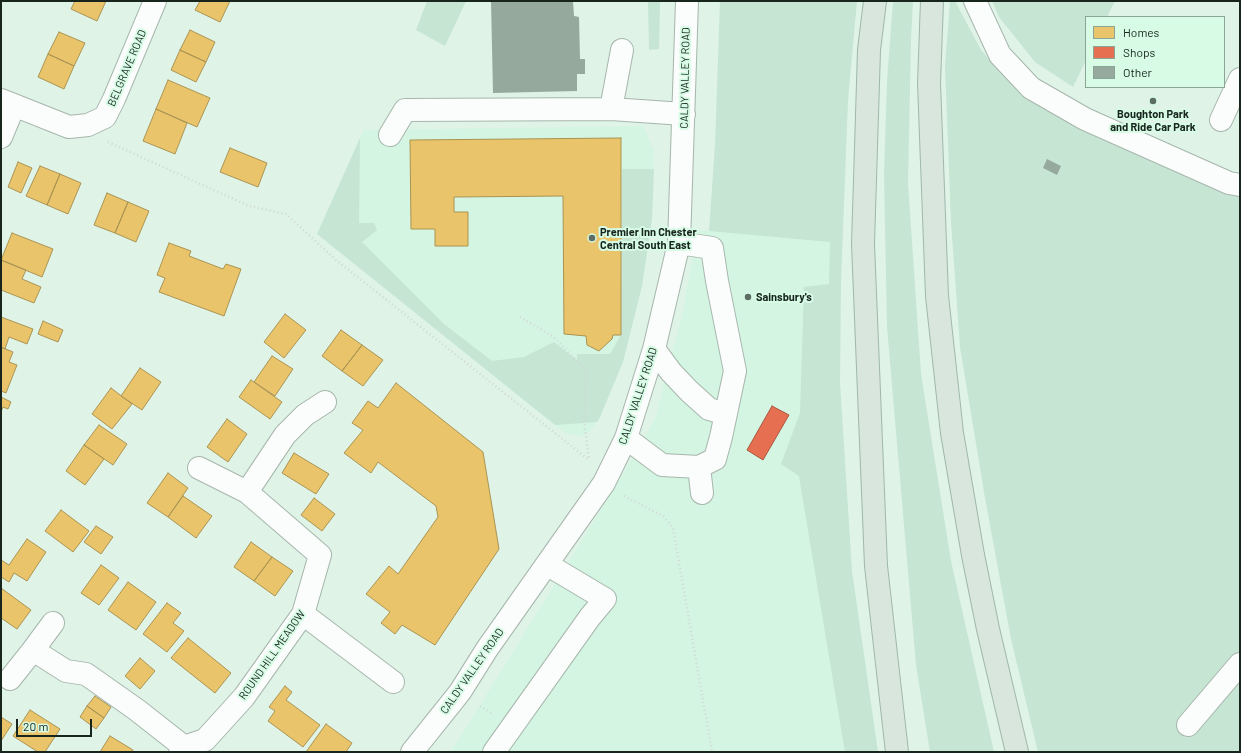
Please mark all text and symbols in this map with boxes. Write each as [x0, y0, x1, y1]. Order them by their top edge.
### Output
legend [1085, 16, 1225, 88]
text: Homes [1123, 25, 1159, 39]
street label: CALDY VALLEY ROAD [678, 27, 692, 129]
street label: BELGRAVE ROAD [105, 28, 149, 108]
text: Shops [1123, 45, 1155, 59]
text: Other [1123, 65, 1152, 79]
marker: Boughton Park and Ride Car Park [1148, 96, 1158, 106]
place label: Boughton Park and Ride Car Park [1110, 107, 1196, 133]
place label: Premier Inn Chester Central South East [600, 225, 697, 251]
marker: Premier Inn Chester Central South East [587, 233, 597, 243]
place label: Sainsbury's [756, 290, 812, 304]
marker: Sainsbury's [743, 292, 753, 302]
street label: CALDY VALLEY ROAD [616, 346, 660, 446]
street label: ROUND HILL MEADOW [236, 608, 308, 702]
street label: CALDY VALLEY ROAD [438, 626, 506, 716]
scale bar [18, 711, 94, 737]
text: 20 m [23, 719, 49, 733]

